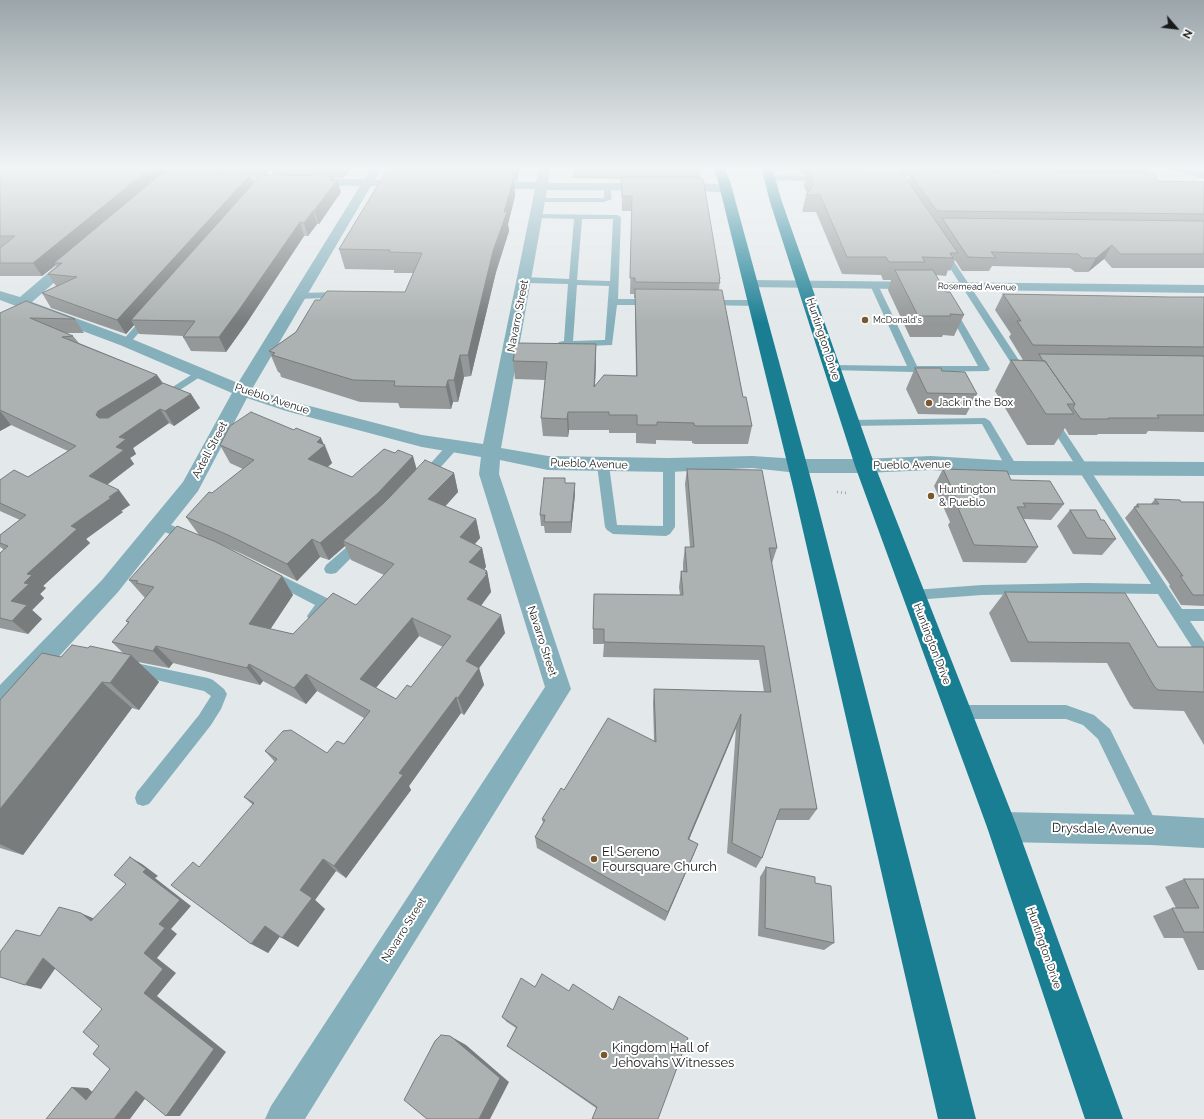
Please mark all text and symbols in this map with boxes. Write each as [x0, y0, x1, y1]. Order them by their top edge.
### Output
north arrow [1156, 8, 1196, 48]
text: N [1179, 27, 1195, 41]
street label: Navarro Street [505, 279, 531, 353]
street label: Rosemead Avenue [938, 281, 1016, 293]
street label: Huntington Drive [803, 296, 843, 382]
marker: McDonald's [860, 315, 870, 325]
place label: McDonald's [873, 315, 922, 325]
street label: Pueblo Avenue [233, 381, 311, 417]
place label: Jack in the Box [937, 396, 1013, 410]
marker: Jack in the Box [924, 398, 934, 408]
street label: Axtell Street [190, 419, 230, 481]
street label: Pueblo Avenue [550, 456, 628, 472]
street label: Pueblo Avenue [873, 458, 951, 472]
place label: Huntington & Pueblo [939, 483, 996, 509]
marker: Huntington & Pueblo [926, 491, 936, 501]
street label: Huntington Drive [910, 602, 954, 686]
street label: Navarro Street [524, 604, 560, 678]
street label: Drysdale Avenue [1052, 820, 1154, 838]
place label: El Sereno Foursquare Church [602, 844, 717, 875]
marker: El Sereno Foursquare Church [589, 854, 599, 864]
street label: Navarro Street [379, 895, 429, 965]
street label: Huntington Drive [1024, 905, 1064, 991]
place label: Kingdom Hall of Jehovahs Witnesses [612, 1040, 734, 1071]
marker: Kingdom Hall of Jehovahs Witnesses [599, 1050, 609, 1060]

